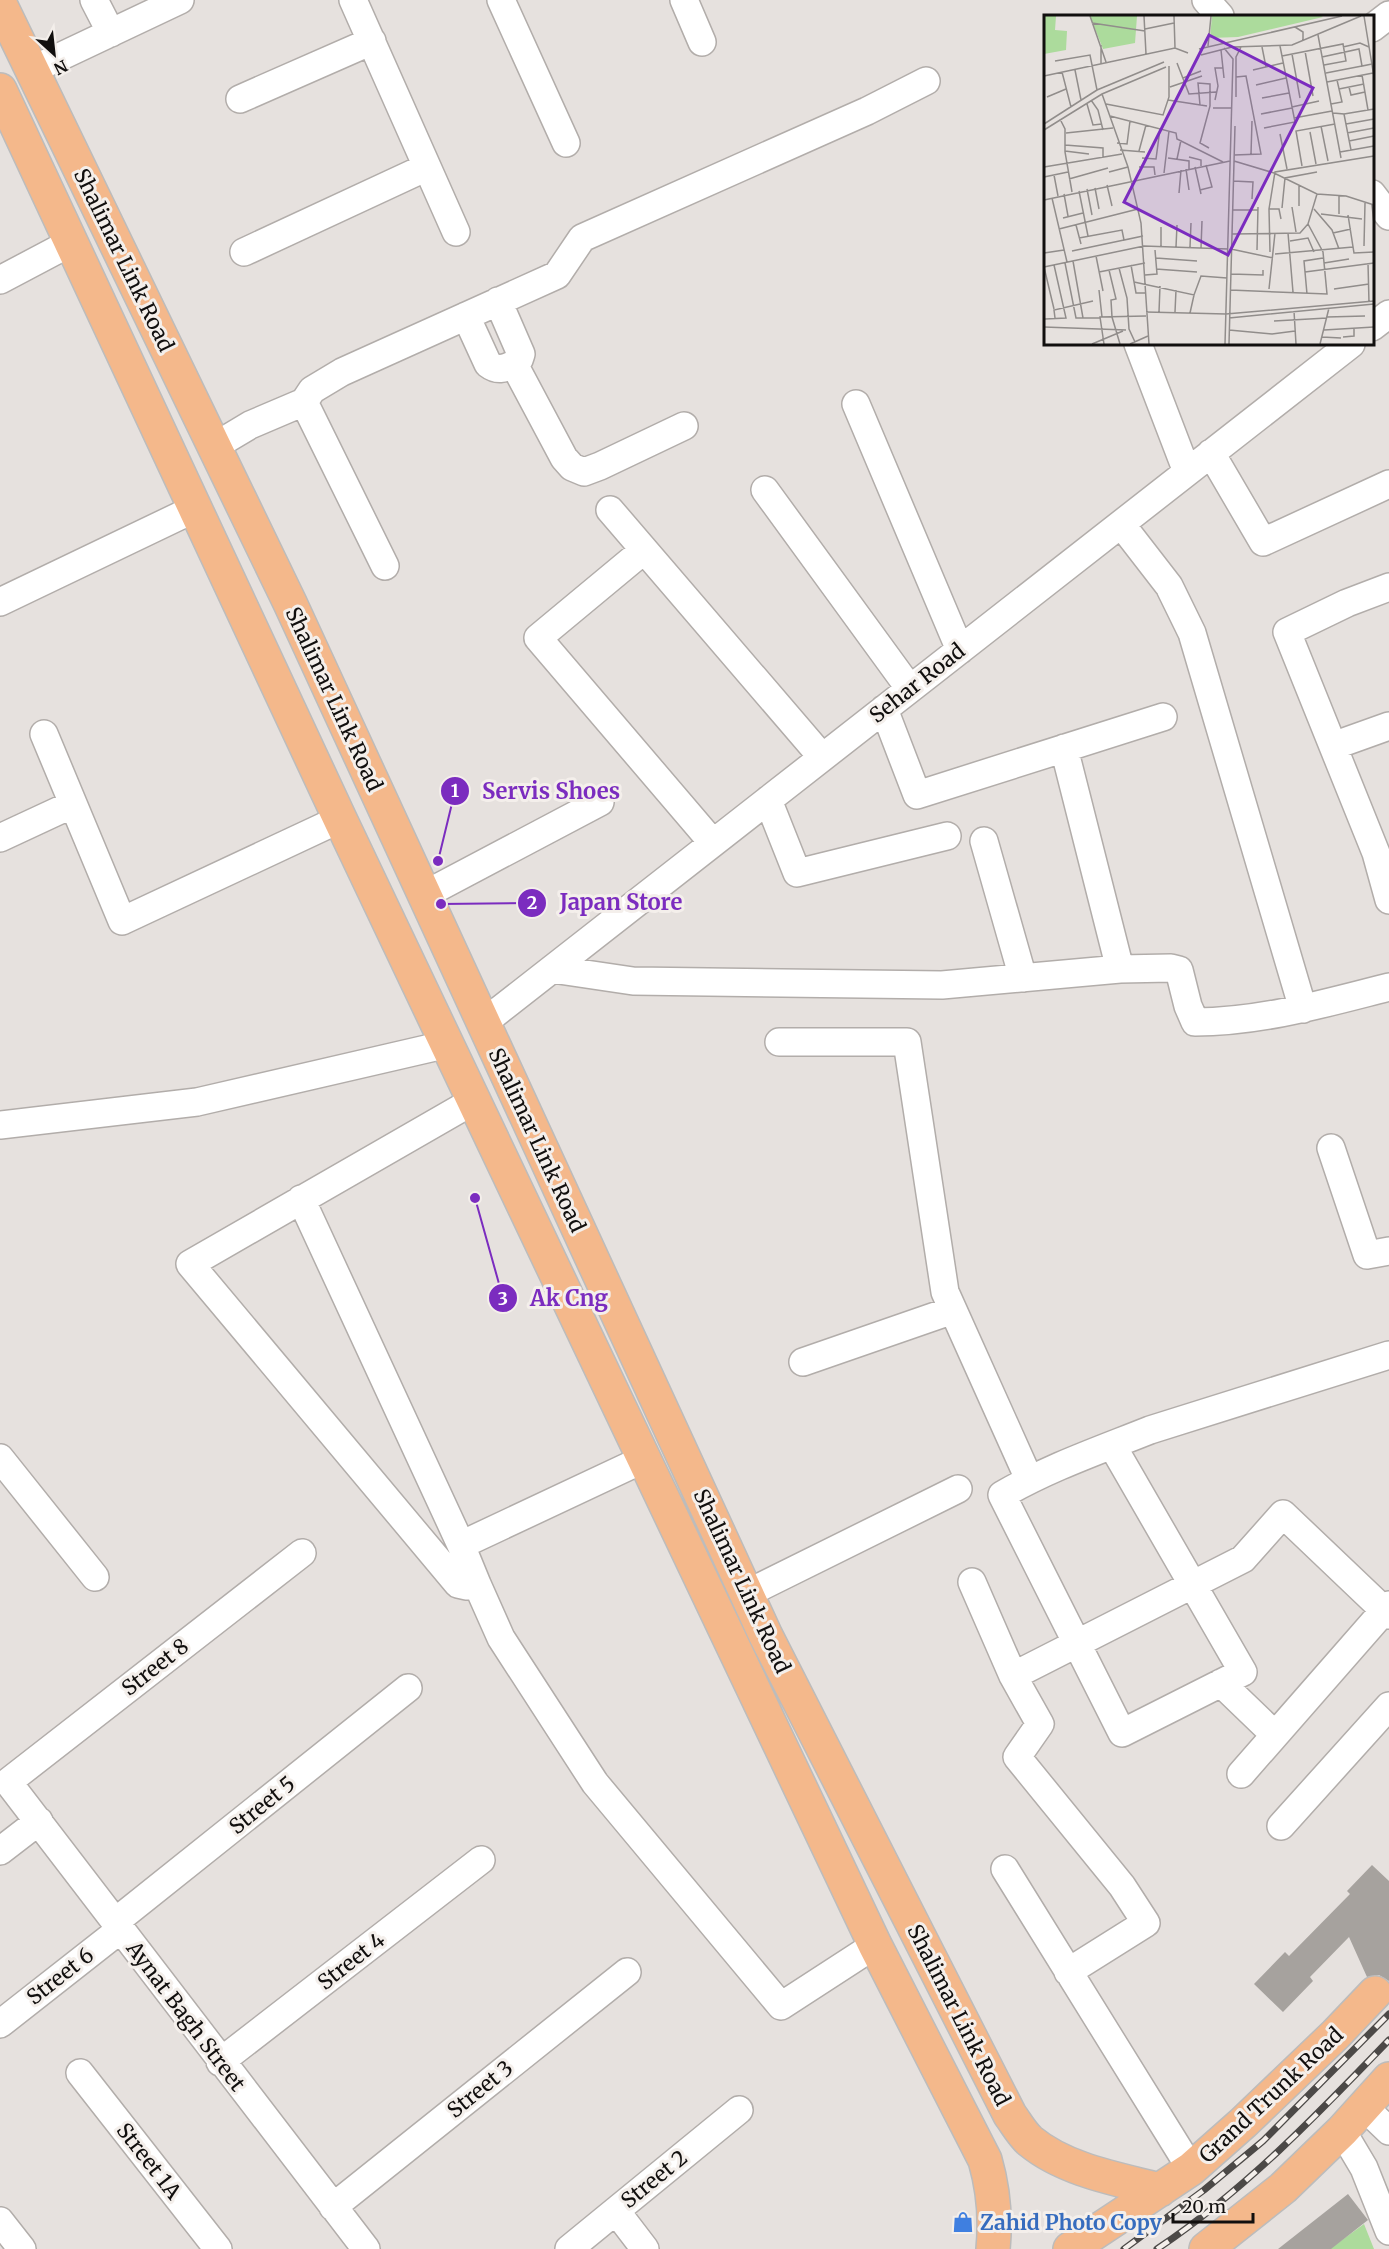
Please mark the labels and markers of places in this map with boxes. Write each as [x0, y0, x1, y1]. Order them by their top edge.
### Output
callout: Servis Shoes [440, 771, 632, 811]
callout: Japan Store [517, 883, 694, 923]
callout: Ak Cng [488, 1278, 620, 1318]
place label: Zahid Photo Copy [980, 2209, 1163, 2236]
shop icon: Zahid Photo Copy [951, 2210, 975, 2234]

